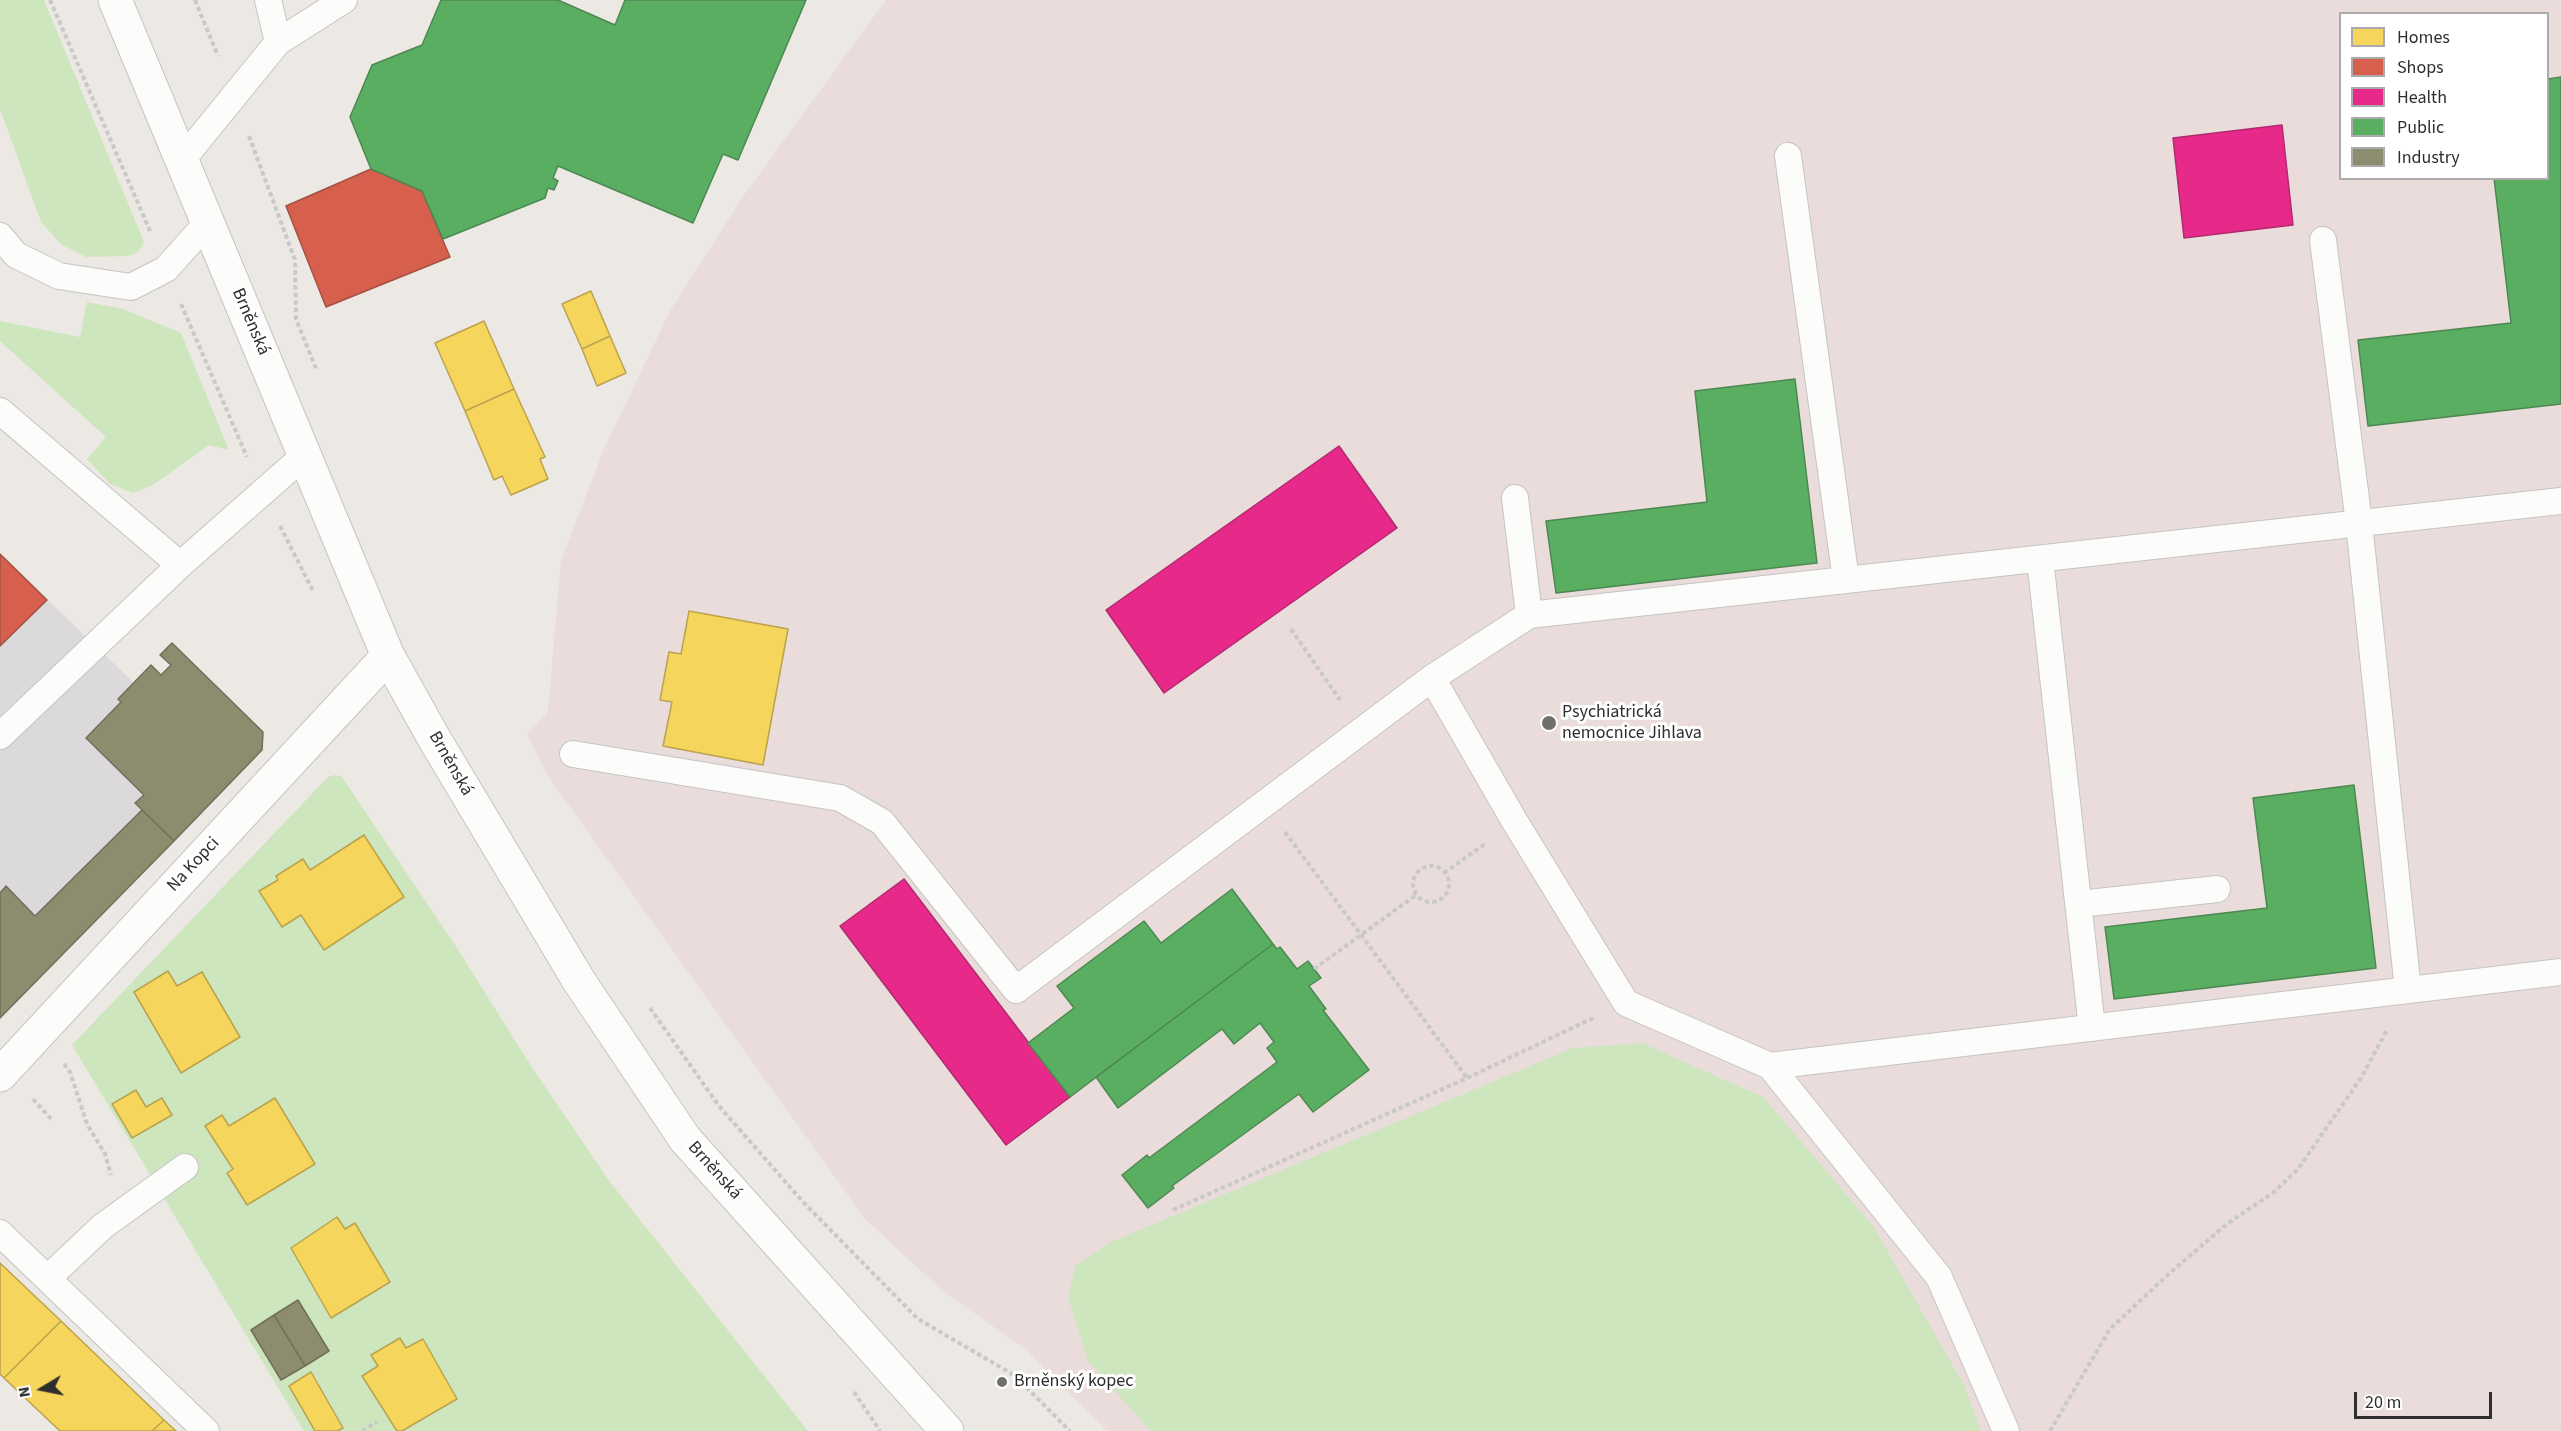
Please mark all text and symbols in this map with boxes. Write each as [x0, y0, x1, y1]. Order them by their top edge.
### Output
legend [2339, 12, 2549, 180]
text: Homes [2397, 25, 2450, 50]
text: Shops [2397, 55, 2444, 80]
text: Health [2397, 85, 2447, 110]
text: Public [2397, 115, 2444, 140]
text: Industry [2397, 145, 2460, 170]
street label: Brněnská [226, 285, 274, 359]
place label: Psychiatrická nemocnice Jihlava [1562, 702, 1702, 744]
marker: Psychiatrická nemocnice Jihlava [1540, 714, 1558, 732]
street label: Brněnská [423, 728, 477, 800]
street label: Na Kopci [163, 833, 225, 897]
street label: Brněnská [682, 1137, 746, 1205]
north arrow [12, 1359, 72, 1419]
place label: Brněnský kopec [1014, 1371, 1133, 1393]
marker: Brněnský kopec [995, 1375, 1009, 1389]
scale bar [2357, 1380, 2495, 1418]
text: N [13, 1385, 36, 1399]
text: 20 m [2365, 1390, 2401, 1415]

